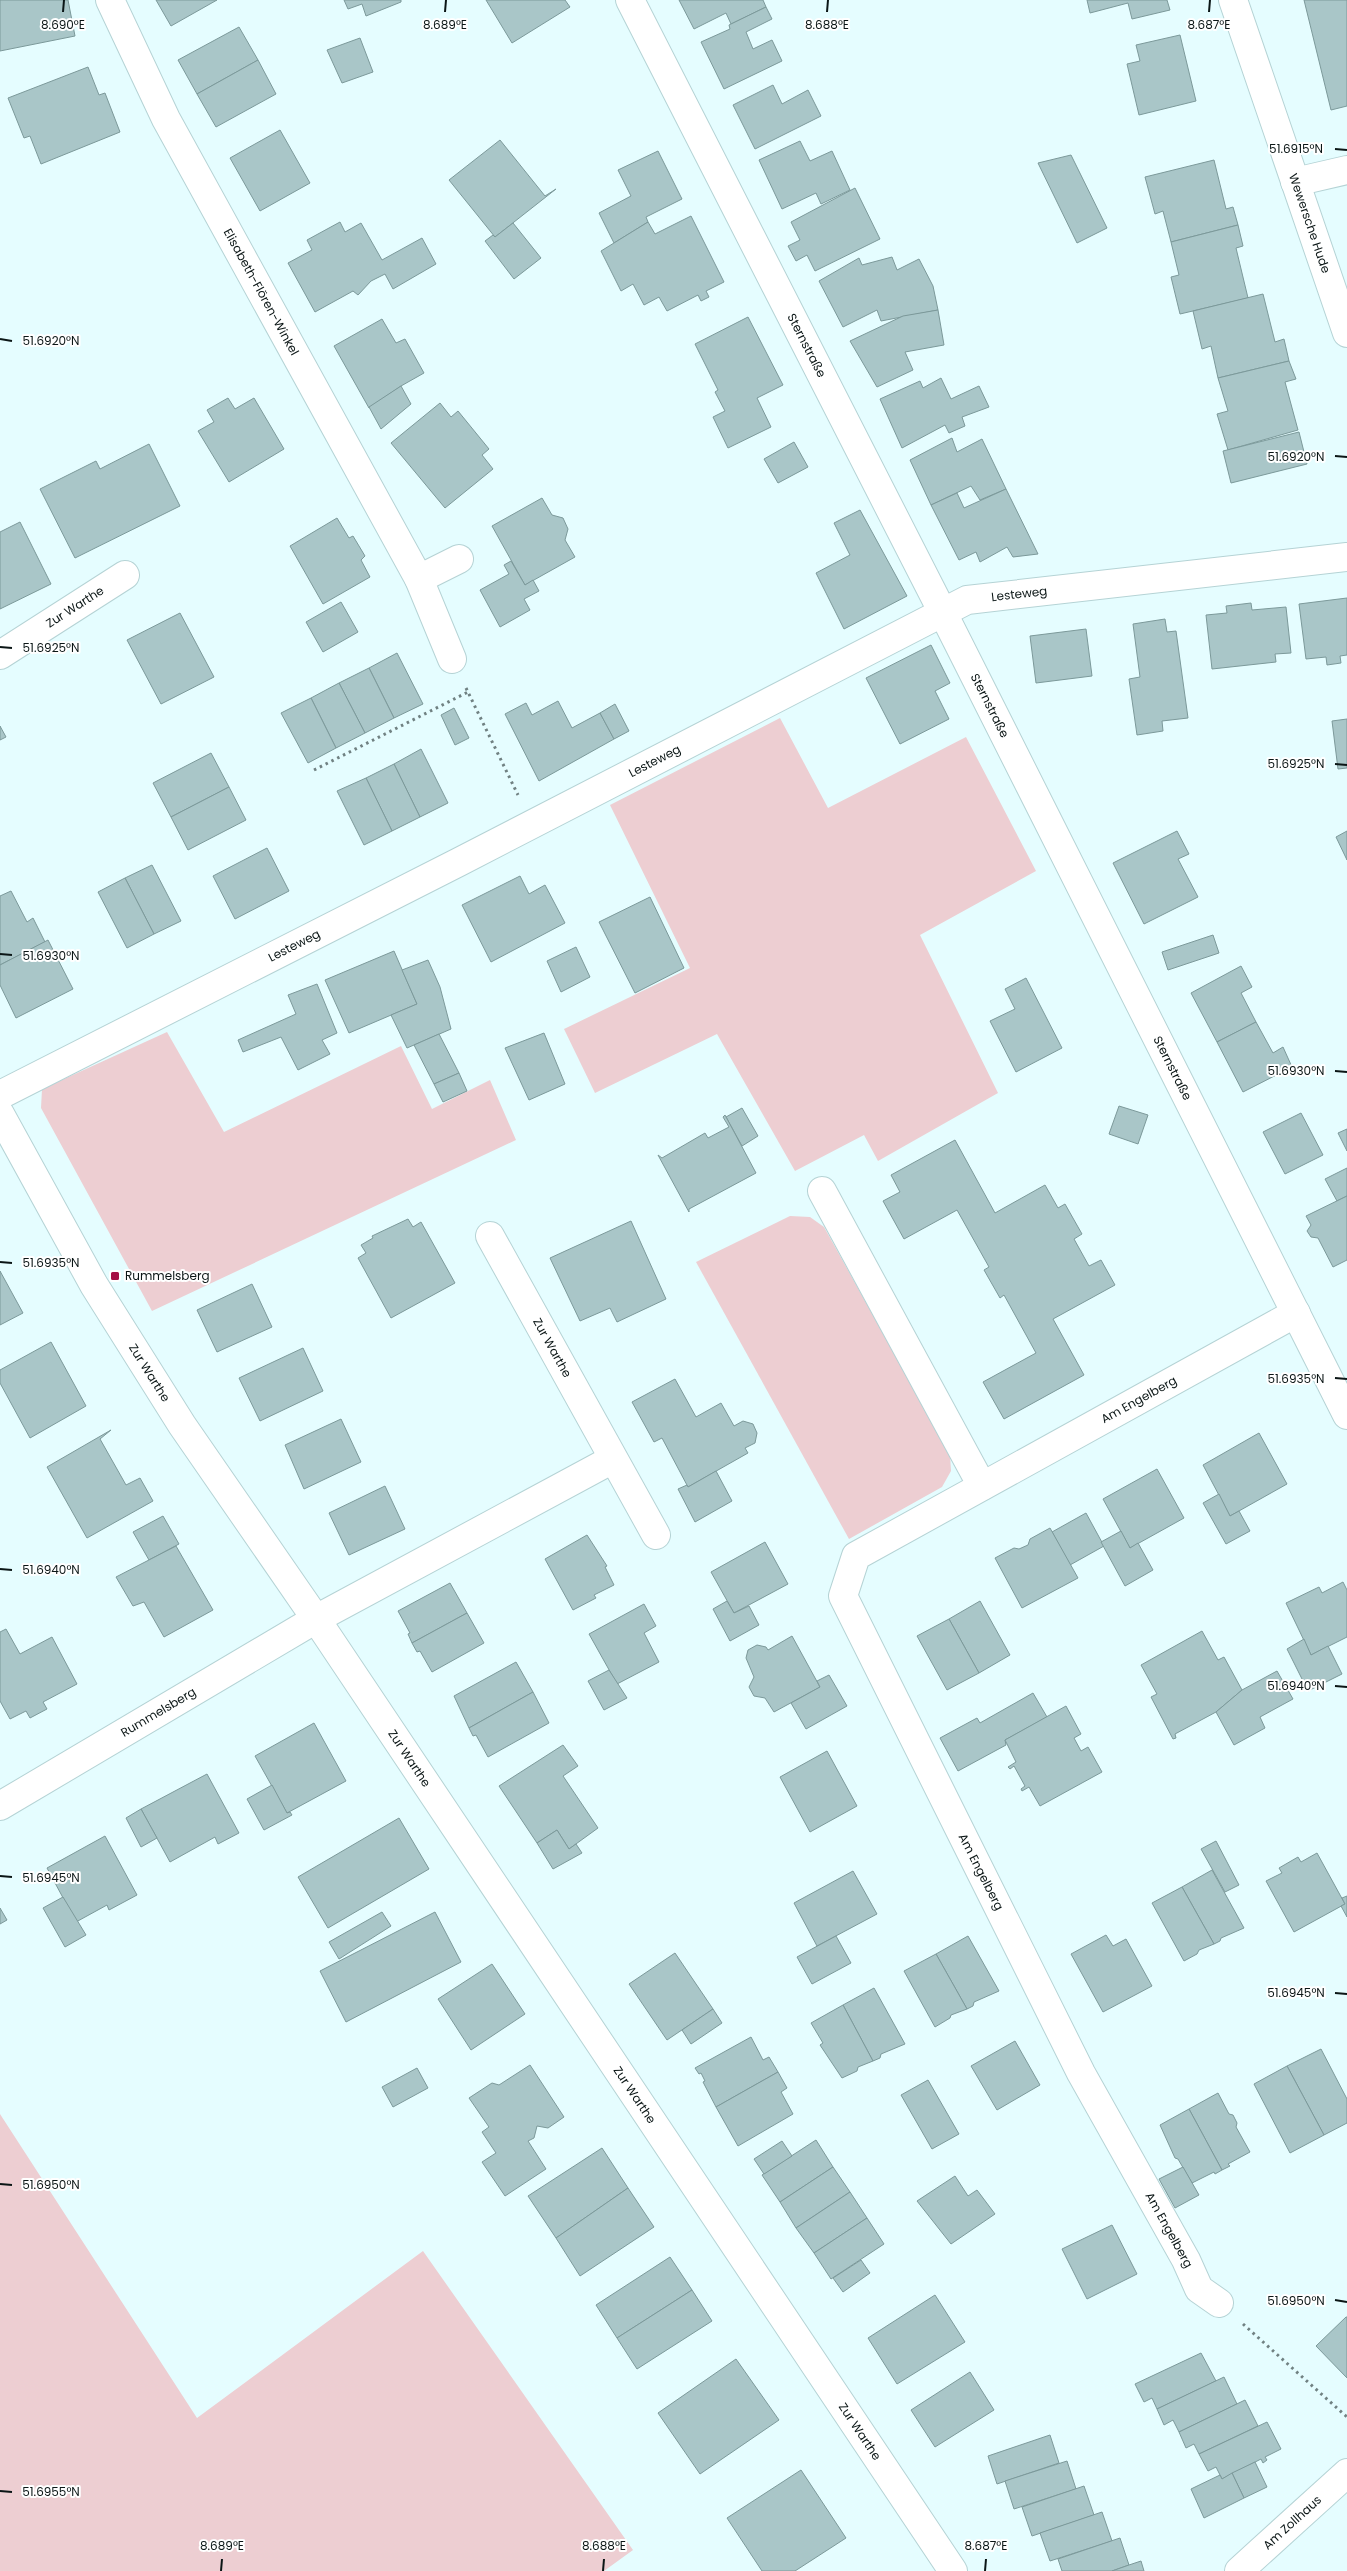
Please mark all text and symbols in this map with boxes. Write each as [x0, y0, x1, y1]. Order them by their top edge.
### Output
text: 8.690°E [41, 16, 85, 33]
text: 8.689°E [423, 16, 467, 33]
text: 8.688°E [805, 16, 849, 33]
text: 8.687°E [1188, 16, 1230, 33]
text: 51.6915°N [1269, 140, 1323, 157]
street label: Wewersche Hude [1285, 171, 1335, 275]
street label: Elisabeth-Flören-Winkel [220, 225, 303, 358]
street label: Sternstraße [783, 310, 830, 380]
text: 51.6920°N [23, 332, 79, 349]
text: 51.6920°N [1268, 448, 1324, 465]
street label: Zur Warthe [42, 582, 107, 631]
street label: Lesteweg [990, 582, 1048, 605]
text: 51.6925°N [23, 639, 79, 656]
street label: Sternstraße [967, 670, 1013, 740]
street label: Lesteweg [626, 740, 683, 781]
text: 51.6925°N [1268, 755, 1324, 772]
street label: Lesteweg [265, 925, 323, 965]
text: 51.6930°N [22, 947, 80, 964]
street label: Sternstraße [1149, 1033, 1196, 1103]
text: 51.6930°N [1267, 1062, 1325, 1079]
text: 51.6935°N [22, 1254, 80, 1271]
place label: Rummelsberg [125, 1267, 210, 1284]
marker: Rummelsberg [109, 1270, 121, 1282]
street label: Zur Warthe [529, 1315, 576, 1381]
street label: Zur Warthe [125, 1340, 174, 1405]
text: 51.6935°N [1267, 1370, 1325, 1387]
street label: Am Engelberg [1098, 1372, 1180, 1427]
text: 51.6940°N [22, 1561, 80, 1578]
text: 51.6940°N [1267, 1677, 1325, 1694]
street label: Rummelsberg [117, 1683, 199, 1741]
street label: Zur Warthe [384, 1726, 435, 1790]
street label: Am Engelberg [955, 1830, 1008, 1913]
text: 51.6945°N [22, 1869, 80, 1886]
text: 51.6945°N [1267, 1984, 1325, 2001]
street label: Zur Warthe [610, 2063, 660, 2127]
text: 51.6950°N [22, 2176, 80, 2193]
street label: Am Engelberg [1142, 2189, 1197, 2271]
text: 51.6950°N [1267, 2292, 1325, 2309]
street label: Zur Warthe [835, 2399, 885, 2463]
text: 51.6955°N [22, 2483, 80, 2500]
street label: Am Zollhaus [1259, 2491, 1325, 2553]
text: 8.689°E [200, 2537, 244, 2554]
text: 8.688°E [582, 2537, 626, 2554]
text: 8.687°E [965, 2537, 1007, 2554]

